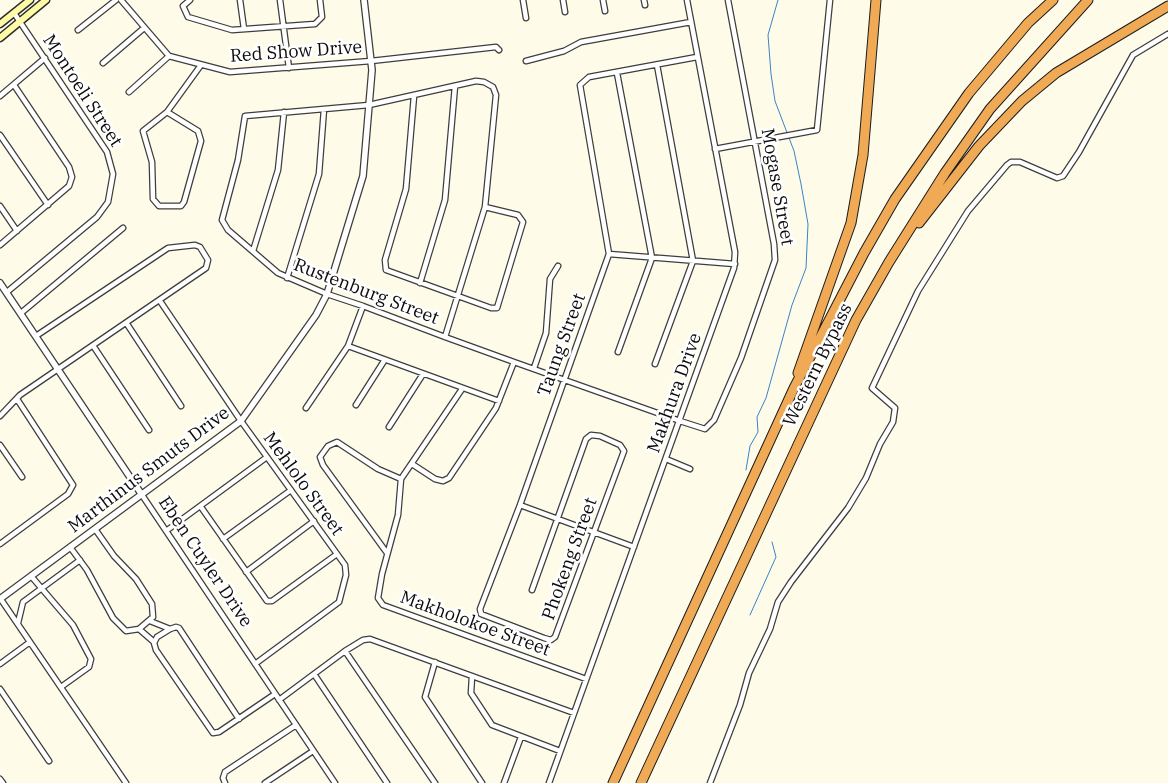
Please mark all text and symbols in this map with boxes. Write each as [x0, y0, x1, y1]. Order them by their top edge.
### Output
street label: Montoeli Street [38, 31, 126, 151]
street label: Red Show Drive [229, 37, 363, 67]
street label: Mogase Street [756, 127, 798, 247]
street label: Rustenburg Street [290, 254, 442, 330]
street label: Taung Street [533, 291, 591, 399]
street label: Western Bypass [779, 300, 857, 430]
street label: Makhura Drive [643, 330, 707, 456]
street label: Marthinus Smuts Drive [64, 402, 234, 538]
street label: Mehlolo Street [258, 428, 348, 540]
street label: Eben Cuyler Drive [153, 493, 257, 631]
street label: Phokeng Street [538, 495, 602, 623]
street label: Makholokoe Street [397, 587, 553, 661]

